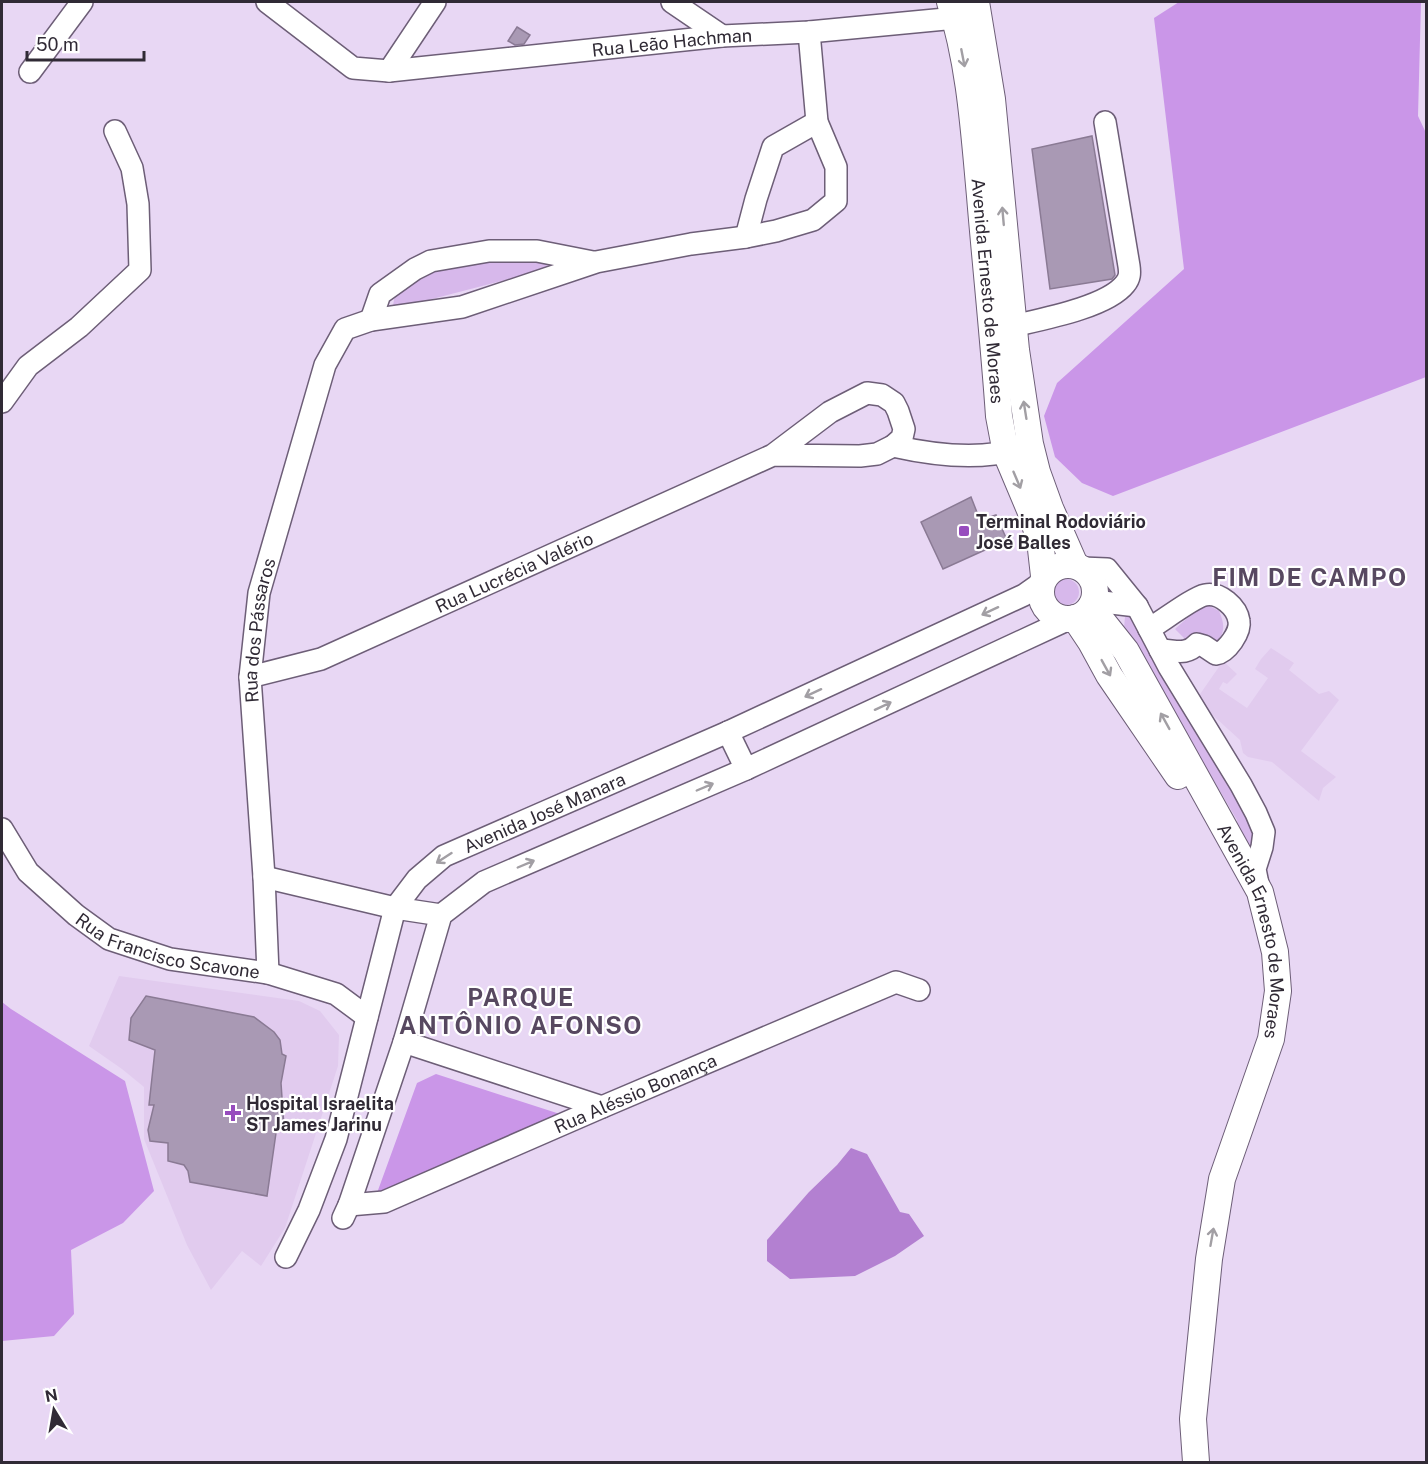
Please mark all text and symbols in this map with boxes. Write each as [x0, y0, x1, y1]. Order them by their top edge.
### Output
scale bar [27, 24, 144, 62]
street label: Rua Leão Hachman [591, 24, 753, 60]
text: 50 m [36, 34, 79, 55]
one-way arrow [958, 48, 969, 68]
street label: Avenida Ernesto de Moraes [968, 177, 1009, 404]
one-way arrow [997, 207, 1008, 227]
one-way arrow [1019, 401, 1030, 421]
one-way arrow [1012, 470, 1023, 488]
place label: Terminal Rodoviário José Balles [976, 511, 1146, 553]
marker: Terminal Rodoviário José Balles [957, 524, 971, 538]
street label: Rua Lucrécia Valério [432, 527, 596, 617]
street label: Rua dos Pássaros [239, 555, 279, 703]
district label: FIM DE CAMPO [1212, 563, 1408, 591]
one-way arrow [982, 605, 1000, 617]
one-way arrow [1100, 659, 1112, 676]
one-way arrow [805, 687, 823, 699]
one-way arrow [873, 699, 891, 711]
one-way arrow [1158, 713, 1170, 730]
street label: Avenida José Manara [460, 768, 628, 857]
one-way arrow [696, 780, 714, 791]
street label: Avenida Ernesto de Moraes [1213, 819, 1289, 1040]
one-way arrow [435, 851, 452, 864]
one-way arrow [516, 858, 535, 869]
street label: Rua Francisco Scavone [72, 908, 261, 982]
district label: PARQUE ANTÔNIO AFONSO [399, 983, 643, 1039]
street label: Rua Aléssio Bonança [551, 1049, 720, 1137]
place label: Hospital Israelita ST James Jarinu [246, 1093, 394, 1135]
marker: Hospital Israelita ST James Jarinu [224, 1104, 242, 1122]
one-way arrow [1207, 1228, 1218, 1248]
north arrow [24, 1380, 84, 1440]
text: N [43, 1385, 59, 1406]

